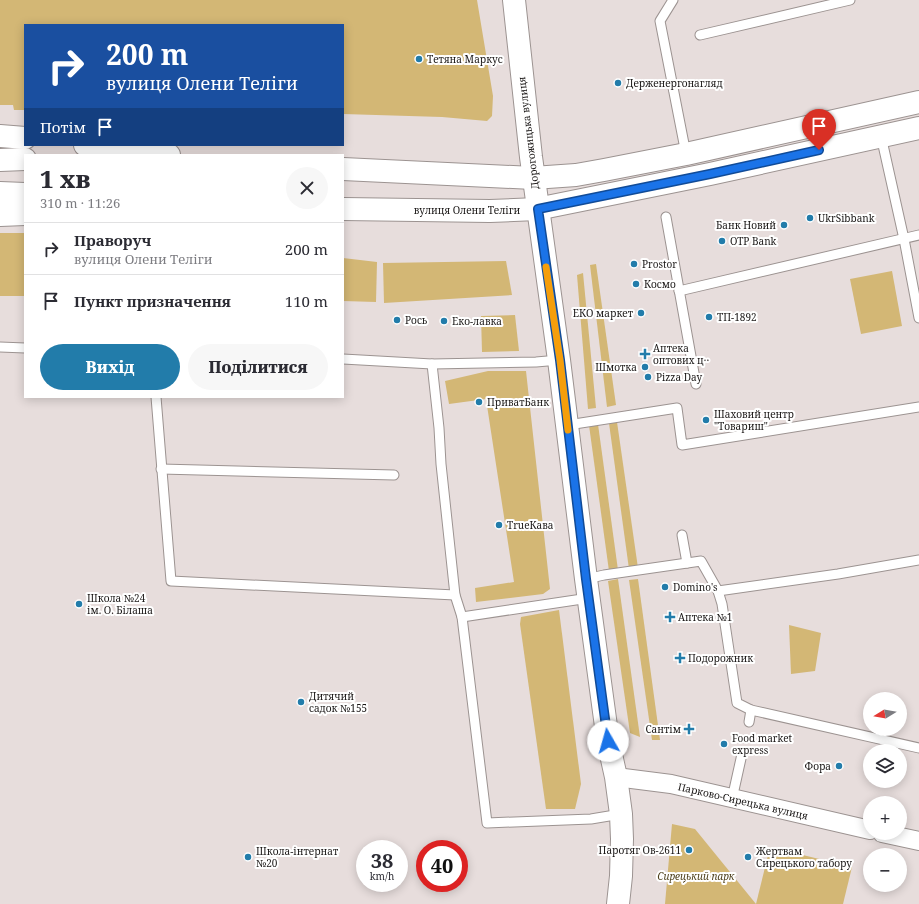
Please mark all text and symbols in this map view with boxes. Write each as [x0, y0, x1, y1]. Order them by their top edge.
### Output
text: 200 m [106, 35, 188, 73]
icon: right [40, 40, 92, 92]
place label: Тетяна Маркус [427, 52, 503, 66]
marker: Тетяна Маркус [414, 54, 424, 64]
text: вулиця Олени Теліги [106, 71, 298, 95]
street label: Дорогожицька вулиця [514, 76, 542, 190]
place label: Держенергонагляд [626, 76, 723, 90]
marker: Держенергонагляд [613, 78, 623, 88]
pin [802, 109, 836, 150]
icon: arrive [808, 115, 830, 137]
icon: arrive [94, 116, 116, 138]
text: Потім [40, 117, 86, 137]
text: 1 хв [40, 162, 91, 195]
button: close [286, 167, 328, 209]
text: 310 m · 11:26 [40, 194, 120, 212]
street label: вулиця Олени Теліги [414, 203, 521, 217]
place label: UkrSibbank [818, 211, 875, 225]
marker: UkrSibbank [805, 213, 815, 223]
place label: Банк Новий [716, 218, 776, 232]
marker: Банк Новий [779, 220, 789, 230]
text: Праворуч [74, 230, 151, 250]
place label: OTP Bank [730, 234, 777, 248]
marker: OTP Bank [717, 236, 727, 246]
icon: right [40, 238, 62, 260]
text: 200 m [285, 239, 328, 259]
text: вулиця Олени Теліги [74, 250, 213, 268]
place label: Prostor [642, 257, 677, 271]
marker: Prostor [629, 259, 639, 269]
place label: Космо [644, 277, 676, 291]
marker: Космо [631, 279, 641, 289]
icon: arrive [40, 290, 62, 312]
text: Пункт призначення [74, 291, 231, 311]
text: 110 m [285, 291, 328, 311]
place label: ЕКО маркет [573, 306, 634, 320]
marker: ЕКО маркет [636, 308, 646, 318]
place label: ТП-1892 [717, 310, 757, 324]
marker: ТП-1892 [704, 312, 714, 322]
place label: Рось [405, 313, 428, 327]
place label: Еко-лавка [452, 314, 502, 328]
marker: Рось [392, 315, 402, 325]
marker: Еко-лавка [439, 316, 449, 326]
place label: Аптека оптових ц‥ [653, 341, 709, 367]
button: Вихід [40, 344, 180, 390]
button: Поділитися [188, 344, 328, 390]
marker: Аптека оптових ц‥ [640, 349, 650, 359]
place label: Шмотка [595, 360, 637, 374]
marker: Шмотка [640, 362, 650, 372]
place label: Pizza Day [656, 370, 702, 384]
marker: Pizza Day [643, 372, 653, 382]
place label: ПриватБанк [487, 395, 549, 409]
marker: ПриватБанк [474, 397, 484, 407]
place label: Шаховий центр "Товариш" [714, 407, 794, 433]
marker: Шаховий центр "Товариш" [701, 415, 711, 425]
place label: TrueКава [507, 518, 554, 532]
marker: TrueКава [494, 520, 504, 530]
place label: Domino's [673, 580, 718, 594]
marker: Domino's [660, 582, 670, 592]
place label: Школа №24 ім. О. Білаша [87, 591, 153, 617]
marker: Школа №24 ім. О. Білаша [74, 599, 84, 609]
place label: Аптека №1 [678, 610, 732, 624]
marker: Аптека №1 [665, 612, 675, 622]
place label: Подорожник [688, 651, 753, 665]
marker: Подорожник [675, 653, 685, 663]
place label: Дитячий садок №155 [309, 689, 367, 715]
north arrow [863, 692, 907, 736]
map controls [863, 692, 907, 892]
marker: Дитячий садок №155 [296, 697, 306, 707]
position arrow [587, 720, 629, 762]
place label: Сантім [645, 722, 681, 736]
marker: Сантім [684, 724, 694, 734]
place label: Food market express [732, 731, 793, 757]
marker: Food market express [719, 739, 729, 749]
button: layers [863, 744, 907, 788]
place label: Фора [805, 759, 831, 773]
marker: Фора [834, 761, 844, 771]
street label: Парково-Сирецька вулиця [677, 779, 810, 823]
button: + [863, 796, 907, 840]
speed limit sign: 40 [416, 840, 468, 892]
place label: Паротяг Ов-2611 [599, 843, 681, 857]
place label: Школа-інтернат №20 [256, 844, 339, 870]
place label: Жертвам Сирецького табору [755, 844, 852, 870]
marker: Паротяг Ов-2611 [684, 845, 694, 855]
text: 38 [371, 847, 393, 874]
button: − [863, 848, 907, 892]
marker: Школа-інтернат №20 [243, 852, 253, 862]
marker: Жертвам Сирецького табору [743, 852, 753, 862]
text: km/h [370, 869, 394, 883]
park label: Сирецький парк [657, 869, 735, 883]

